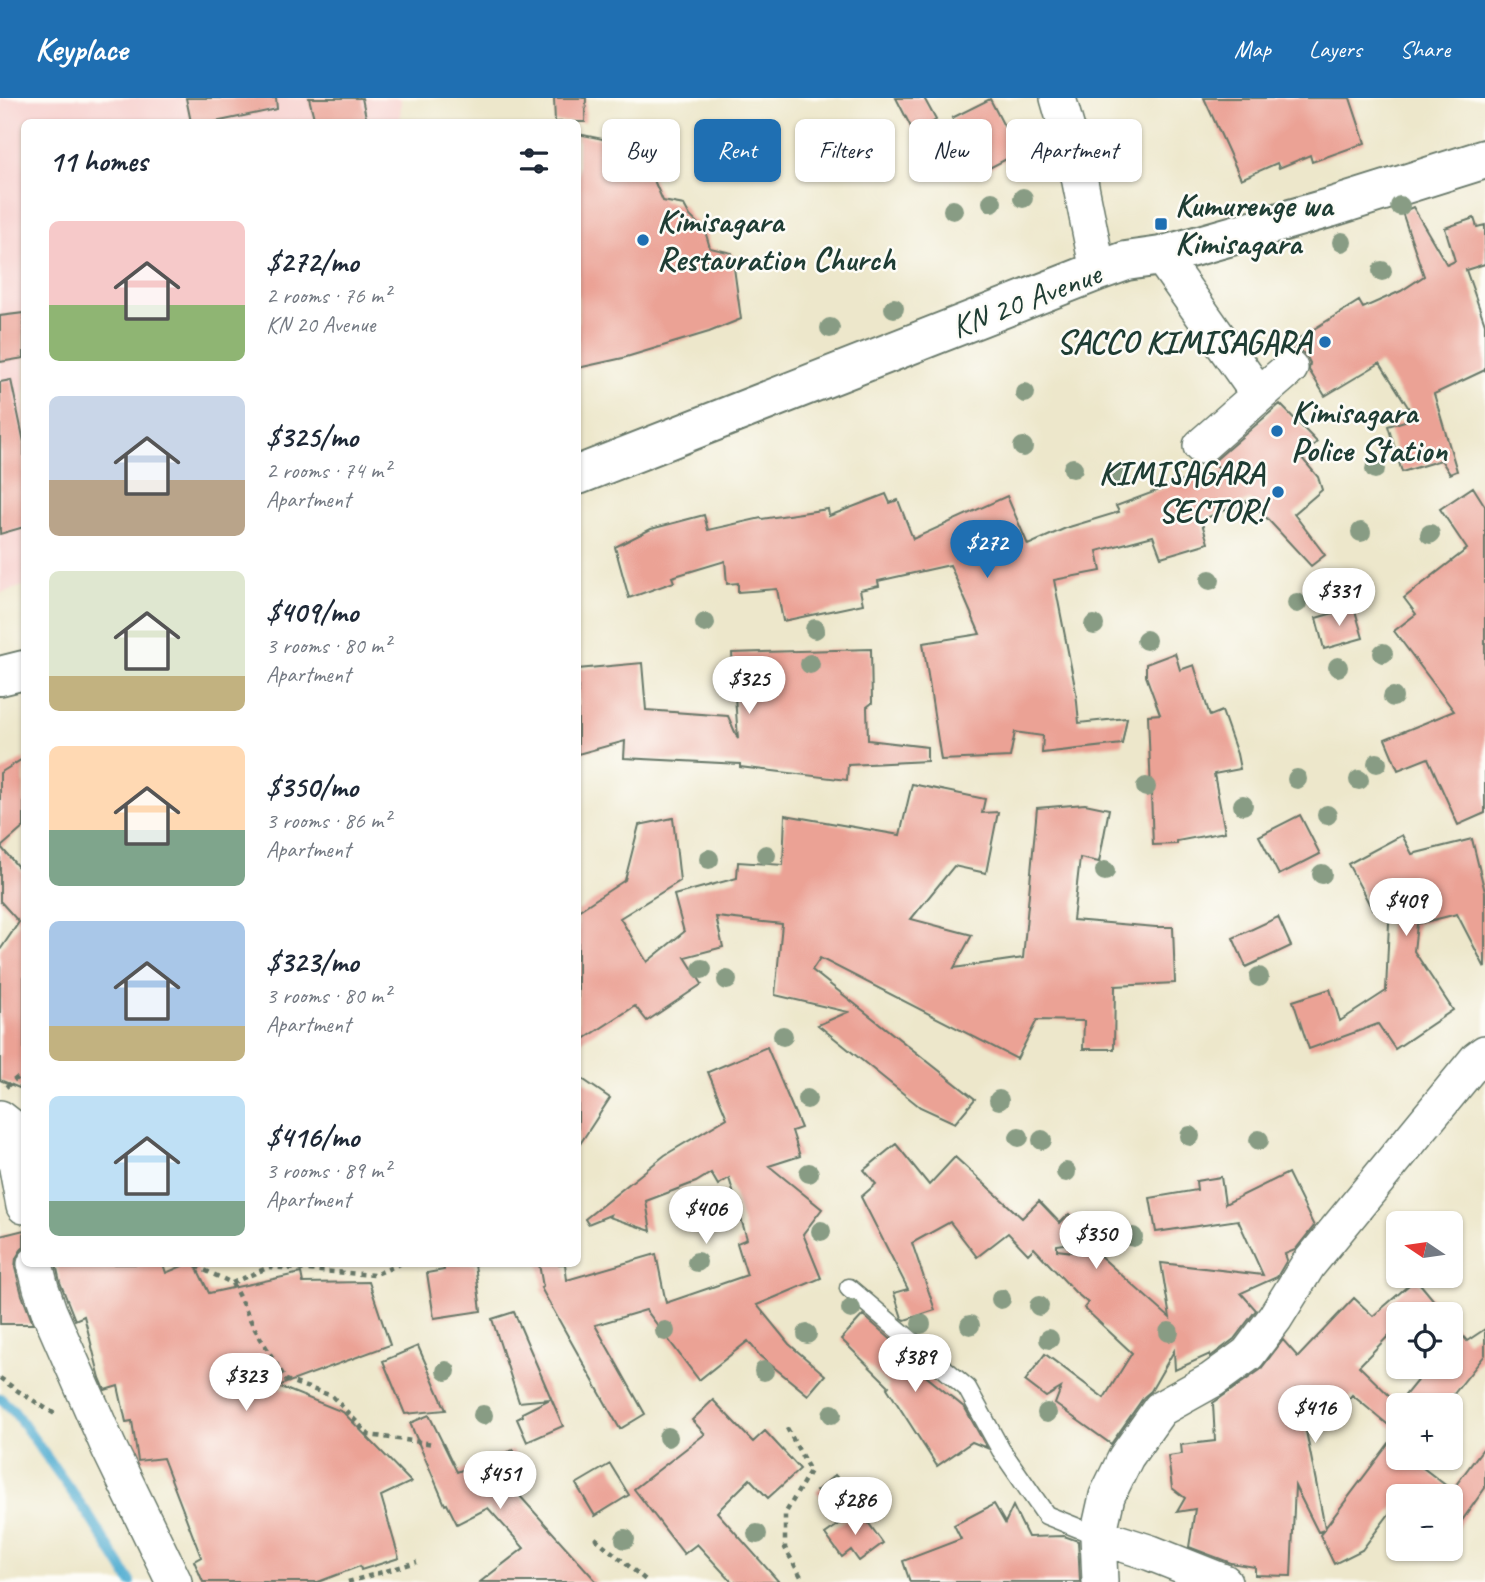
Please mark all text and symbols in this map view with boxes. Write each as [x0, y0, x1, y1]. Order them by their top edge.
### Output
text: Keyplace [35, 28, 128, 70]
text: Map [1234, 34, 1271, 64]
text: Layers [1309, 34, 1362, 64]
text: Share [1400, 34, 1450, 64]
chip: Buy [602, 119, 680, 182]
chip: Rent [694, 119, 781, 182]
chip: Filters [795, 119, 895, 182]
chip: New [909, 119, 992, 182]
chip: Apartment [1006, 119, 1142, 182]
text: 11 homes [49, 142, 147, 180]
icon: filters [515, 142, 553, 180]
place label: Kumurenge wa Kimisagara [1175, 184, 1335, 264]
place label: Kimisagara Restauration Church [657, 200, 896, 280]
marker: Kumurenge wa Kimisagara [1153, 216, 1169, 232]
marker: Kimisagara Restauration Church [635, 232, 651, 248]
text: $272/mo [266, 243, 358, 281]
icon: home [105, 249, 189, 333]
street label: KN 20 Avenue [945, 252, 1109, 348]
text: 2 rooms · 76 m² [266, 281, 390, 310]
text: KN 20 Avenue [266, 310, 375, 339]
place label: SACCO KIMISAGARA [1057, 321, 1313, 363]
marker: SACCO KIMISAGARA [1317, 334, 1333, 350]
place label: Kimisagara Police Station [1291, 391, 1448, 471]
text: $325/mo [266, 418, 358, 456]
marker: Kimisagara Police Station [1269, 423, 1285, 439]
icon: home [105, 424, 189, 508]
place label: KIMISAGARA SECTOR! [1099, 452, 1271, 532]
text: 2 rooms · 74 m² [266, 456, 390, 485]
marker: KIMISAGARA SECTOR! [1270, 484, 1286, 500]
text: Apartment [266, 485, 351, 514]
pin: $272 [946, 520, 1028, 580]
text: $272 [966, 528, 1008, 557]
pin: $331 [1298, 568, 1380, 628]
text: $331 [1318, 576, 1360, 605]
text: $409/mo [266, 593, 358, 631]
icon: home [105, 599, 189, 683]
text: 3 rooms · 80 m² [266, 631, 390, 660]
pin: $325 [708, 656, 790, 716]
text: Apartment [266, 660, 351, 689]
text: $325 [728, 664, 770, 693]
text: $350/mo [266, 768, 358, 806]
icon: home [105, 774, 189, 858]
text: 3 rooms · 86 m² [266, 806, 390, 835]
text: Apartment [266, 835, 351, 864]
pin: $409 [1365, 878, 1447, 938]
text: $409 [1385, 886, 1427, 915]
text: $323/mo [266, 943, 358, 981]
icon: home [105, 949, 189, 1033]
text: 3 rooms · 80 m² [266, 981, 390, 1010]
text: Apartment [266, 1010, 351, 1039]
text: $416/mo [266, 1118, 359, 1156]
icon: home [105, 1124, 189, 1208]
text: 3 rooms · 89 m² [266, 1156, 390, 1185]
text: Apartment [266, 1185, 351, 1214]
pin: $406 [665, 1186, 747, 1246]
text: $406 [685, 1194, 727, 1223]
north arrow [1386, 1211, 1463, 1288]
map controls [1386, 1211, 1463, 1561]
pin: $350 [1055, 1212, 1137, 1271]
text: $350 [1075, 1219, 1117, 1248]
button: locate [1386, 1302, 1463, 1379]
pin: $389 [874, 1334, 956, 1394]
text: $389 [894, 1342, 936, 1371]
pin: $323 [205, 1354, 287, 1413]
text: $323 [225, 1361, 267, 1390]
pin: $416 [1274, 1386, 1356, 1445]
text: $416 [1294, 1393, 1336, 1422]
button: + [1386, 1393, 1463, 1470]
pin: $451 [459, 1452, 541, 1511]
text: $451 [479, 1459, 521, 1488]
pin: $286 [814, 1478, 896, 1537]
button: − [1386, 1484, 1463, 1561]
text: $286 [834, 1485, 876, 1514]

